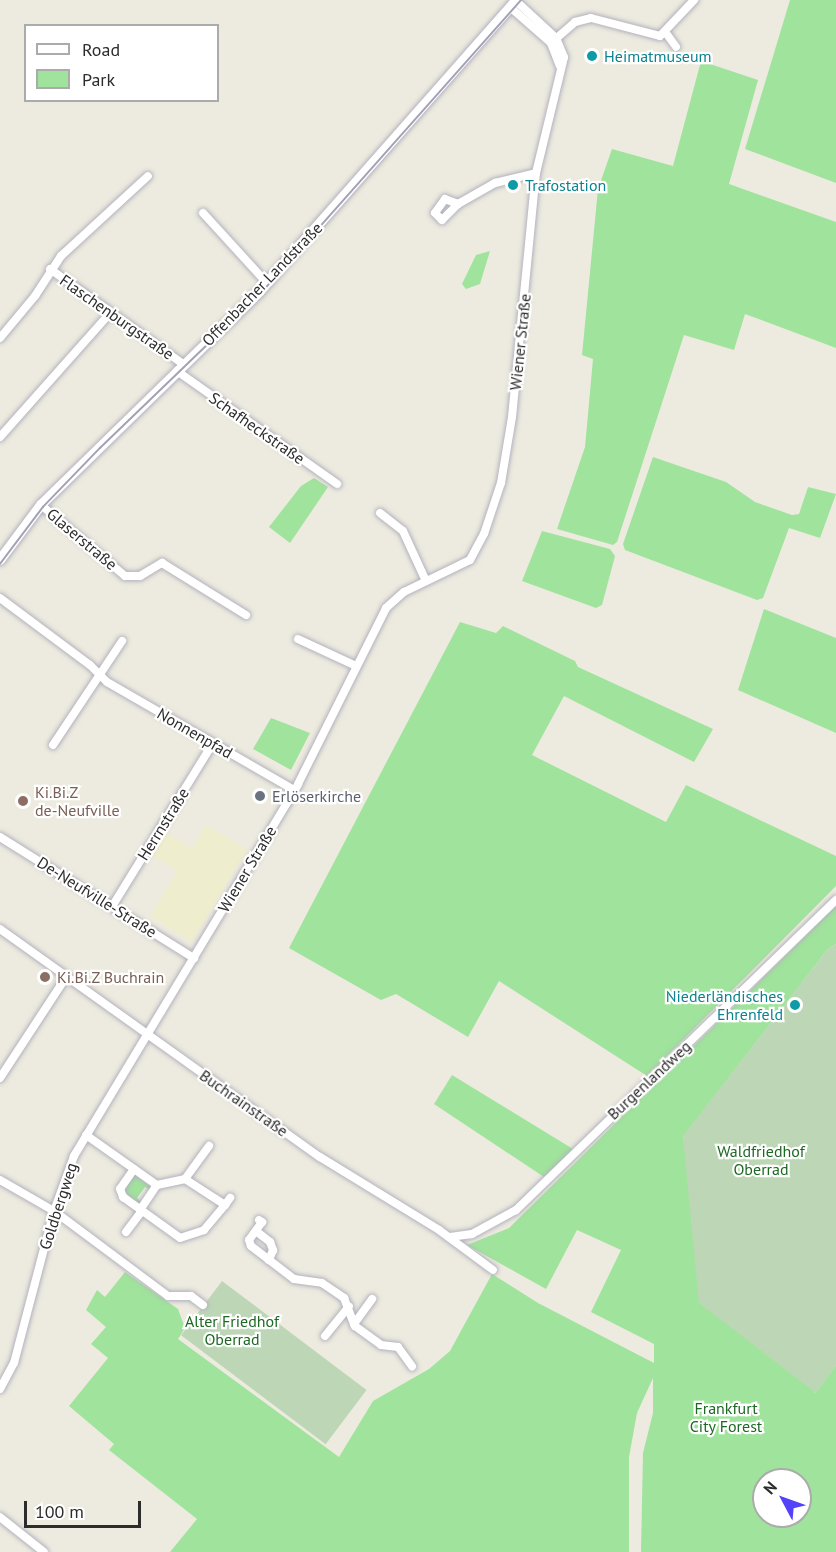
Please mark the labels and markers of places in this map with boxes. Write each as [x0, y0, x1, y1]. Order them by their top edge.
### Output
place label: Heimatmuseum [604, 46, 712, 66]
marker: Heimatmuseum [585, 49, 599, 63]
place label: Trafostation [525, 175, 606, 195]
marker: Trafostation [506, 178, 520, 192]
place label: Ki.Bi.Z de-Neufville [35, 782, 120, 820]
place label: Erlöserkirche [272, 786, 361, 806]
marker: Erlöserkirche [253, 789, 267, 803]
marker: Ki.Bi.Z de-Neufville [16, 794, 30, 808]
place label: Ki.Bi.Z Buchrain [57, 967, 165, 987]
marker: Ki.Bi.Z Buchrain [38, 970, 52, 984]
place label: Niederländisches Ehrenfeld [666, 986, 783, 1024]
marker: Niederländisches Ehrenfeld [788, 998, 802, 1012]

